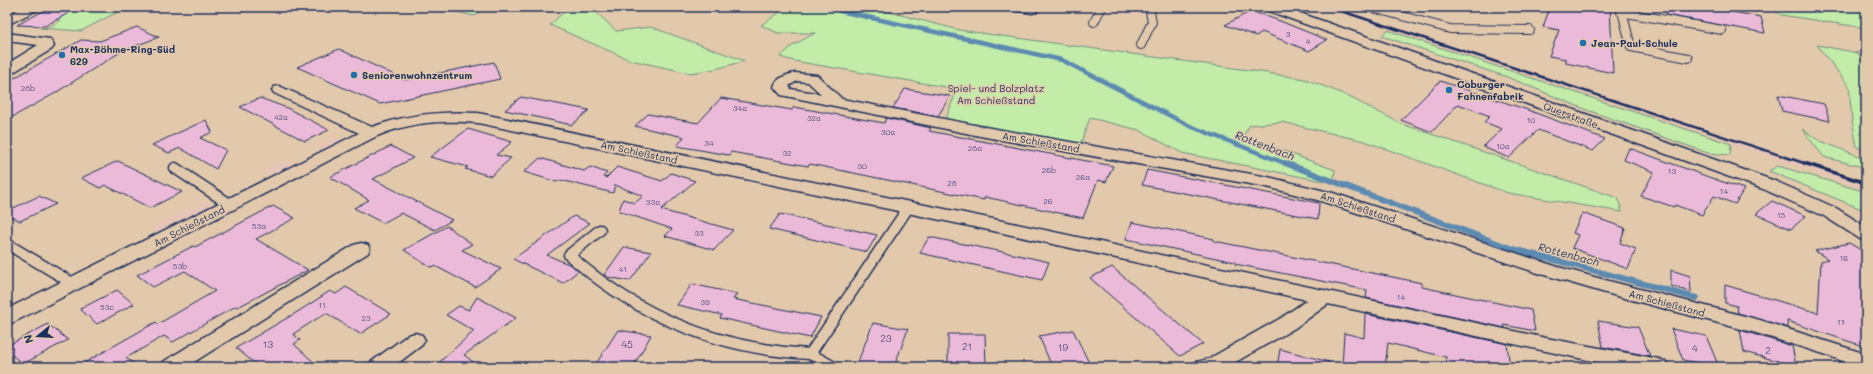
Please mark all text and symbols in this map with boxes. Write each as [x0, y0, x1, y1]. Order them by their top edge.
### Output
house number: 3 [1286, 29, 1291, 39]
house number: 4 [1306, 36, 1311, 46]
place label: Jean-Paul-Schule [1591, 36, 1678, 50]
marker: Jean-Paul-Schule [1578, 38, 1588, 48]
place label: Max-Böhme-Ring-Süd 629 [70, 42, 176, 68]
marker: Max-Böhme-Ring-Süd 629 [57, 50, 67, 60]
place label: Seniorenwohnzentrum [362, 68, 472, 82]
marker: Seniorenwohnzentrum [349, 70, 359, 80]
place label: Coburger Fahnenfabrik [1457, 77, 1524, 103]
park label: Spiel- und Bolzplatz Am Schießstand [948, 81, 1045, 107]
house number: 28b [21, 83, 35, 93]
marker: Coburger Fahnenfabrik [1444, 85, 1454, 95]
street label: Querstraße [1542, 99, 1600, 131]
house number: 34a [733, 103, 747, 113]
house number: 42a [274, 112, 288, 122]
house number: 32a [807, 113, 821, 123]
house number: 10 [1527, 115, 1535, 125]
house number: 30a [881, 127, 895, 137]
water label: Rottenbach [1233, 127, 1297, 163]
street label: Am Schießstand [1001, 128, 1081, 156]
street label: Am Schießstand [599, 137, 679, 167]
house number: 34 [704, 138, 714, 148]
house number: 10a [1496, 141, 1510, 151]
house number: 28a [968, 143, 982, 153]
house number: 32 [782, 148, 792, 158]
house number: 30 [857, 161, 867, 171]
house number: 26b [1042, 165, 1056, 175]
house number: 13 [1668, 166, 1676, 176]
house number: 26a [1076, 172, 1090, 182]
house number: 28 [947, 178, 957, 188]
house number: 14 [1720, 186, 1728, 196]
street label: Am Schießstand [1319, 188, 1397, 226]
house number: 26 [1043, 196, 1053, 206]
house number: 33a [646, 197, 660, 207]
street label: Am Schießstand [151, 202, 227, 250]
house number: 15 [1777, 210, 1785, 220]
house number: 53a [252, 221, 266, 231]
house number: 33 [694, 228, 704, 238]
water label: Rottenbach [1537, 239, 1601, 269]
house number: 16 [1840, 253, 1848, 263]
house number: 53b [173, 261, 187, 271]
house number: 41 [619, 264, 627, 274]
street label: Am Schießstand [1627, 286, 1707, 320]
house number: 14 [1397, 292, 1405, 302]
house number: 39 [700, 297, 710, 307]
house number: 11 [318, 300, 326, 310]
house number: 53c [100, 302, 114, 312]
house number: 23 [361, 313, 371, 323]
north arrow [18, 316, 58, 356]
house number: 17 [1837, 317, 1846, 327]
house number: 23 [880, 331, 892, 345]
text: N [20, 333, 36, 346]
house number: 13 [263, 337, 273, 351]
house number: 45 [621, 337, 633, 351]
house number: 21 [962, 339, 972, 353]
house number: 19 [1058, 340, 1068, 354]
house number: 4 [1692, 341, 1698, 355]
house number: 2 [1765, 343, 1771, 357]

